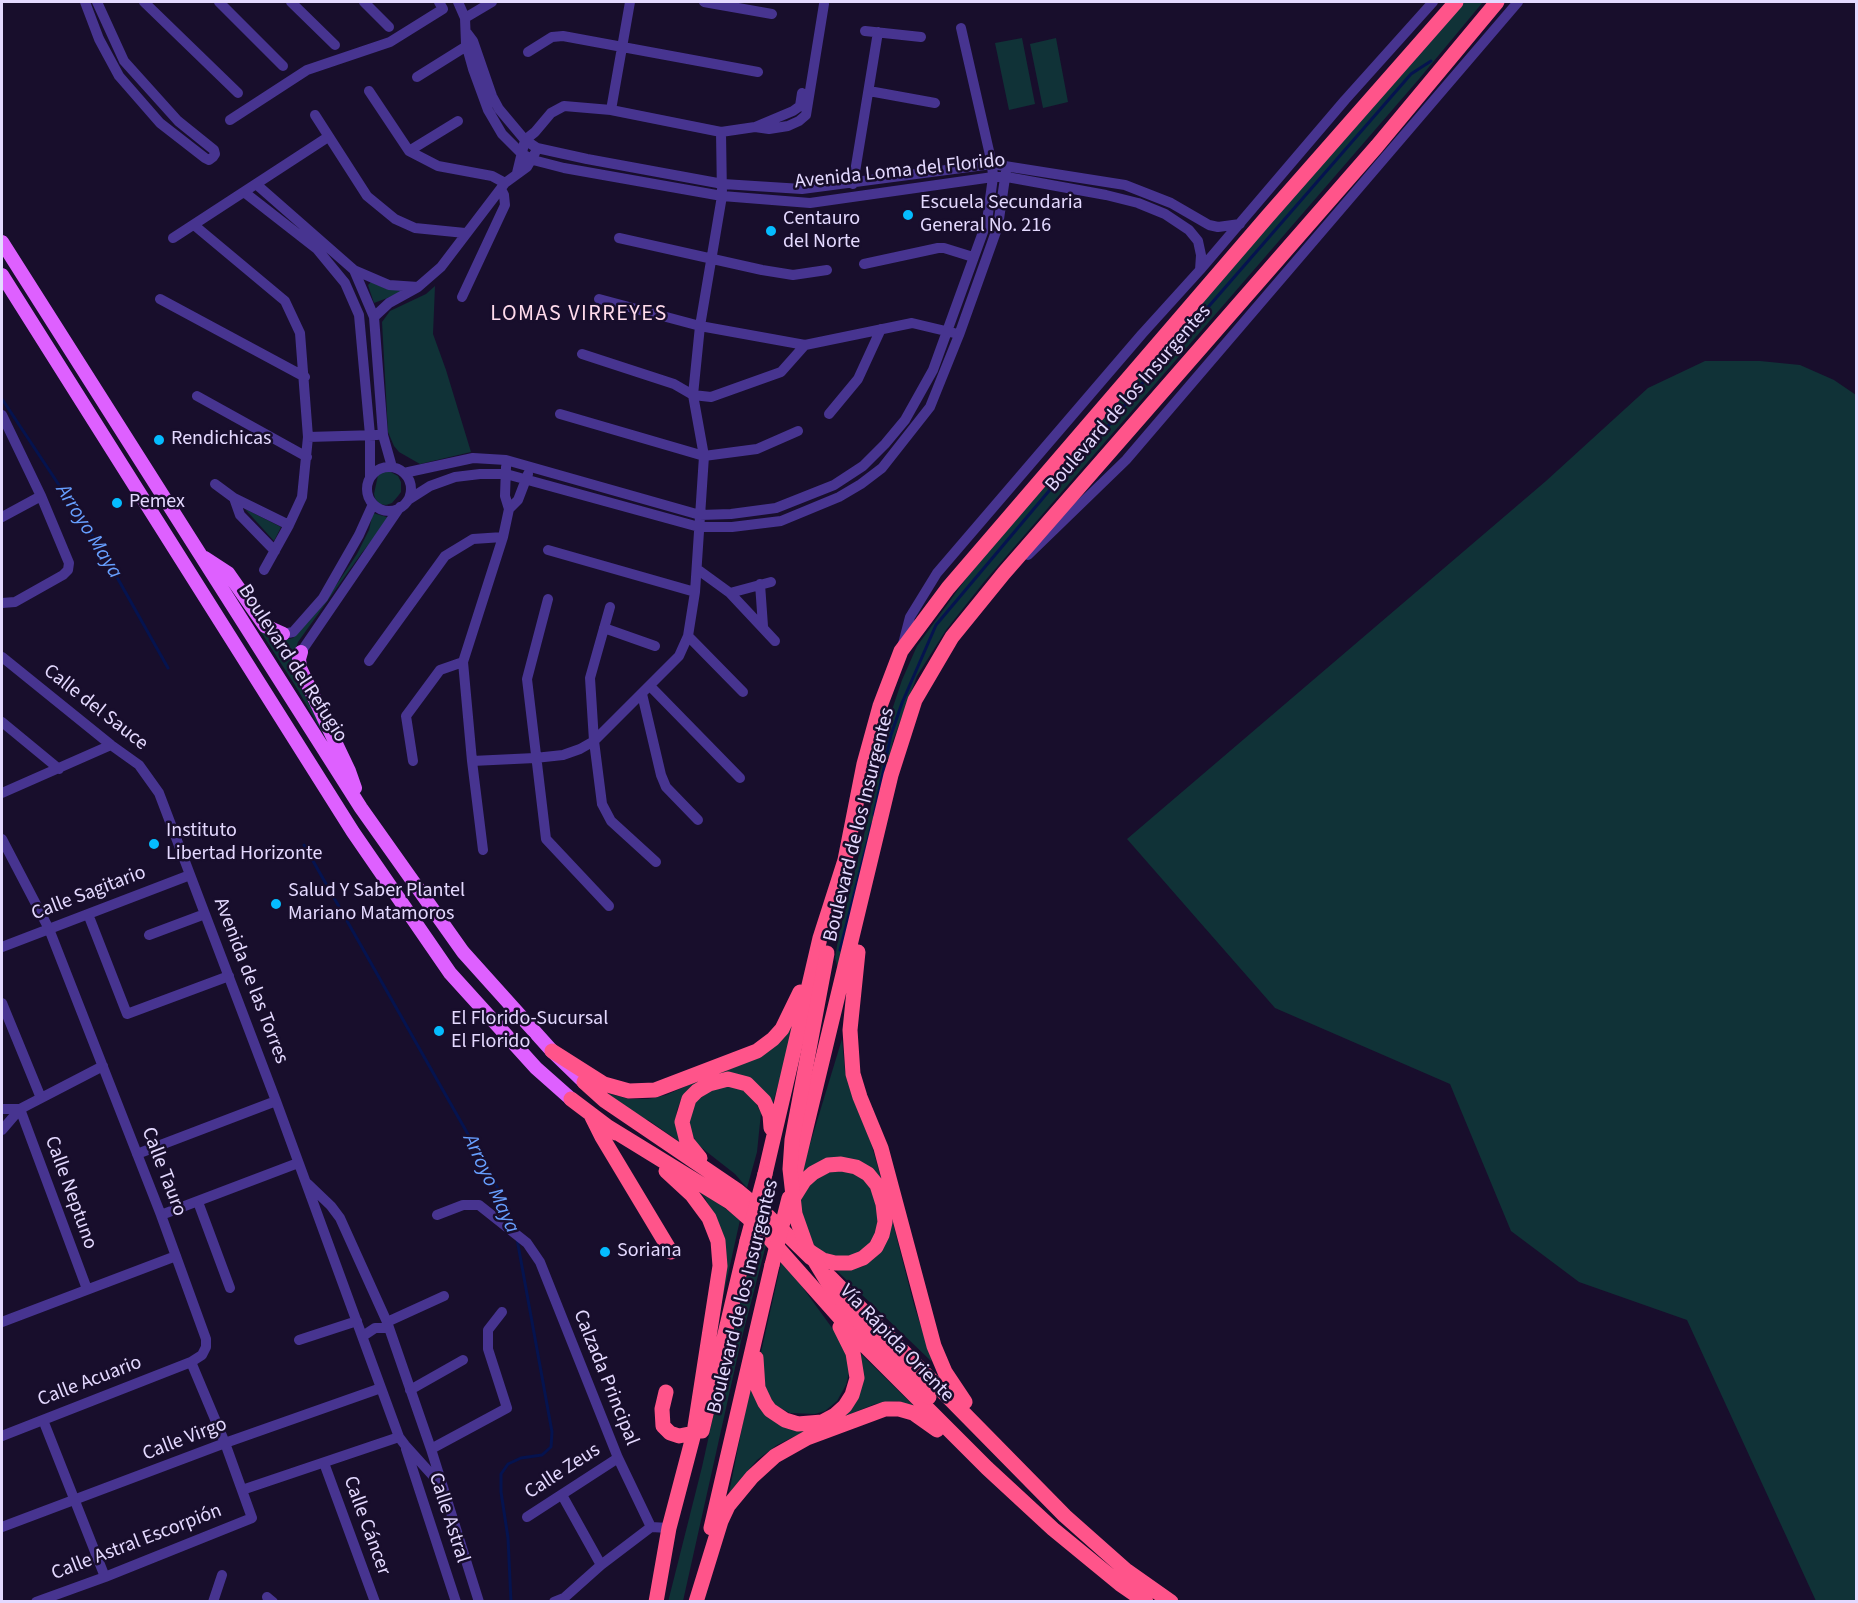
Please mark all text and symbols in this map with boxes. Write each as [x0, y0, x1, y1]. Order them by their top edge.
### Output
street label: Avenida Loma del Florido [793, 149, 1007, 195]
place label: Escuela Secundaria General No. 216 [920, 192, 1083, 239]
place label: Centauro del Norte [783, 208, 860, 255]
marker: Escuela Secundaria General No. 216 [901, 208, 915, 222]
marker: Centauro del Norte [764, 224, 778, 238]
street label: Boulevard de los Insurgentes [1041, 300, 1217, 498]
district label: LOMAS VIRREYES [490, 302, 668, 328]
place label: Rendichicas [171, 428, 271, 452]
marker: Rendichicas [152, 433, 166, 447]
water label: Arroyo Maya [49, 480, 127, 584]
place label: Pemex [129, 491, 185, 515]
marker: Pemex [110, 496, 124, 510]
street label: Boulevard del Refugio [232, 581, 352, 747]
street label: Calle del Sauce [38, 660, 152, 756]
street label: Boulevard de los Insurgentes [819, 705, 901, 945]
place label: Instituto Libertad Horizonte [166, 820, 322, 867]
marker: Instituto Libertad Horizonte [147, 837, 161, 851]
street label: Calle Sagitario [28, 861, 150, 927]
place label: Salud Y Saber Plantel Mariano Matamoros [288, 880, 465, 927]
street label: Avenida de las Torres [207, 895, 293, 1067]
marker: Salud Y Saber Plantel Mariano Matamoros [269, 897, 283, 911]
place label: El Florido-Sucursal El Florido [451, 1008, 608, 1055]
marker: El Florido-Sucursal El Florido [432, 1024, 446, 1038]
street label: Calle Tauro [135, 1124, 191, 1220]
water label: Arroyo Maya [456, 1130, 524, 1238]
street label: Calle Neptuno [38, 1133, 102, 1253]
street label: Boulevard de los Insurgentes [703, 1177, 785, 1417]
place label: Soriana [617, 1240, 681, 1264]
marker: Soriana [598, 1245, 612, 1259]
street label: Vía Rápida Oriente [834, 1280, 958, 1408]
street label: Calzada Principal [567, 1307, 643, 1449]
street label: Calle Acuario [35, 1351, 145, 1413]
street label: Calle Virgo [140, 1413, 230, 1467]
street label: Calle Zeus [521, 1439, 605, 1505]
street label: Calle Astral [422, 1470, 474, 1566]
street label: Calle Cáncer [337, 1473, 395, 1579]
street label: Calle Astral Escorpión [48, 1499, 226, 1587]

